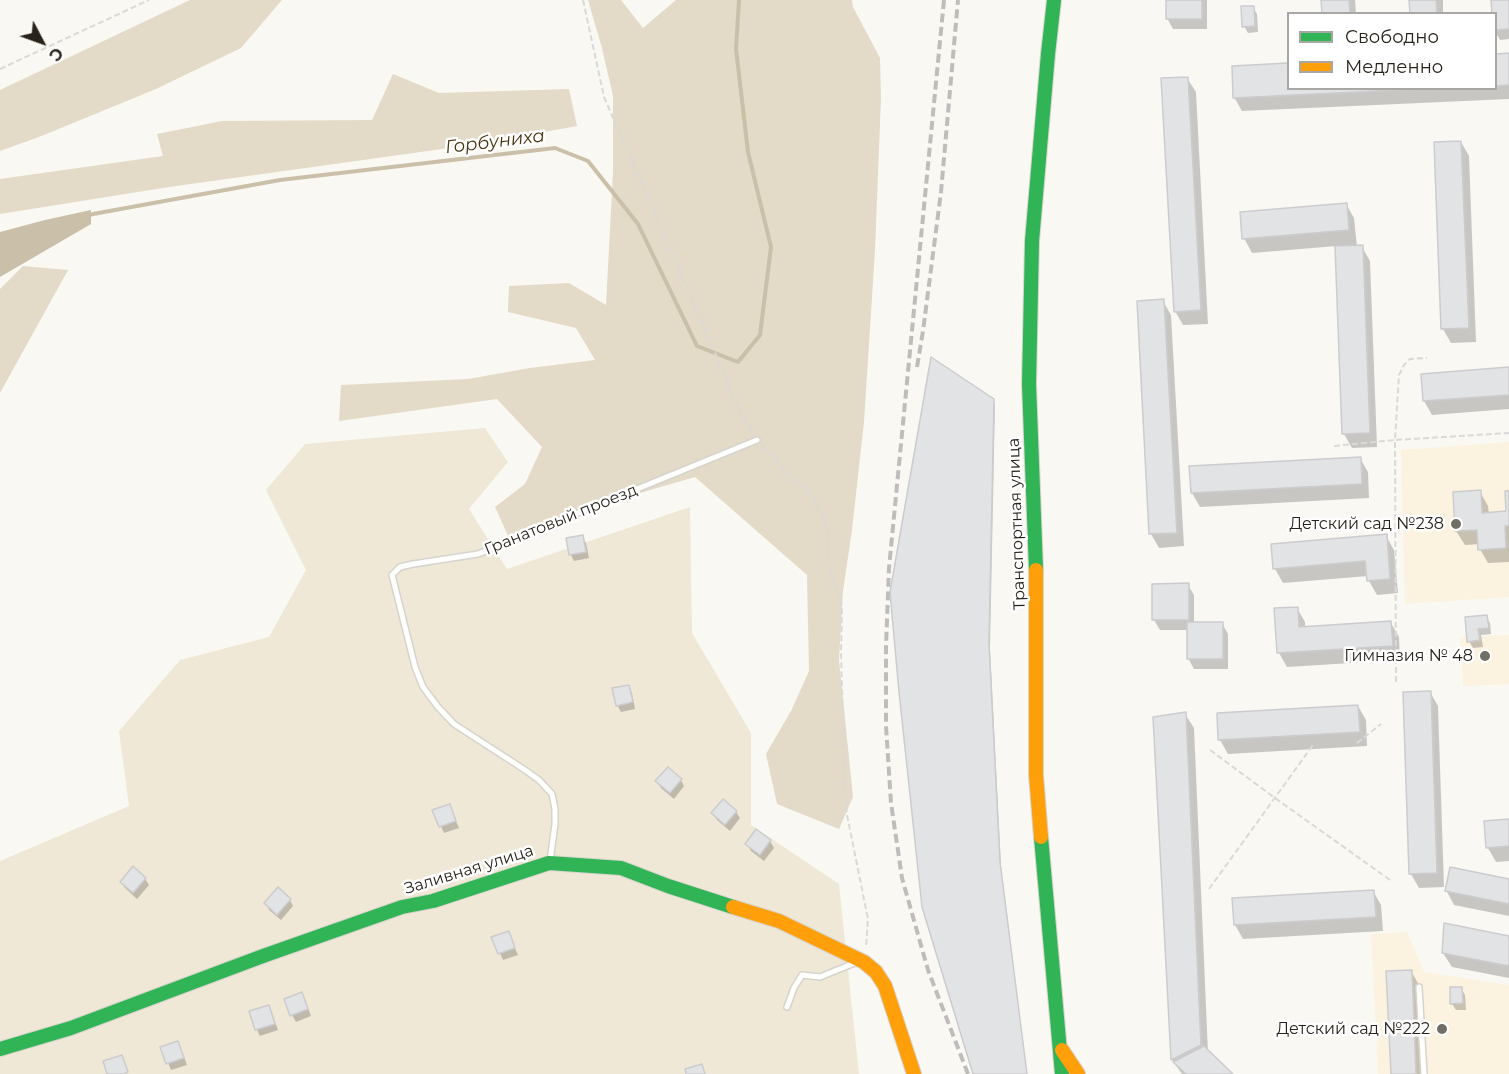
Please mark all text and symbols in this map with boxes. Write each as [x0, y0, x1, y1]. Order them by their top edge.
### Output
north arrow [12, 12, 72, 72]
legend [1287, 12, 1497, 90]
text: Свободно [1345, 26, 1439, 48]
text: С [45, 44, 67, 65]
text: Медленно [1345, 56, 1443, 78]
water label: Горбуниха [444, 125, 546, 159]
street label: Транспортная улица [1004, 438, 1030, 610]
street label: Гранатовый проезд [482, 481, 640, 559]
place label: Детский сад №238 [1290, 514, 1444, 534]
marker: Детский сад №238 [1449, 517, 1463, 531]
place label: Гимназия № 48 [1344, 646, 1473, 666]
marker: Гимназия № 48 [1478, 649, 1492, 663]
street label: Заливная улица [402, 841, 536, 899]
place label: Детский сад №222 [1277, 1019, 1430, 1039]
marker: Детский сад №222 [1435, 1022, 1449, 1036]

